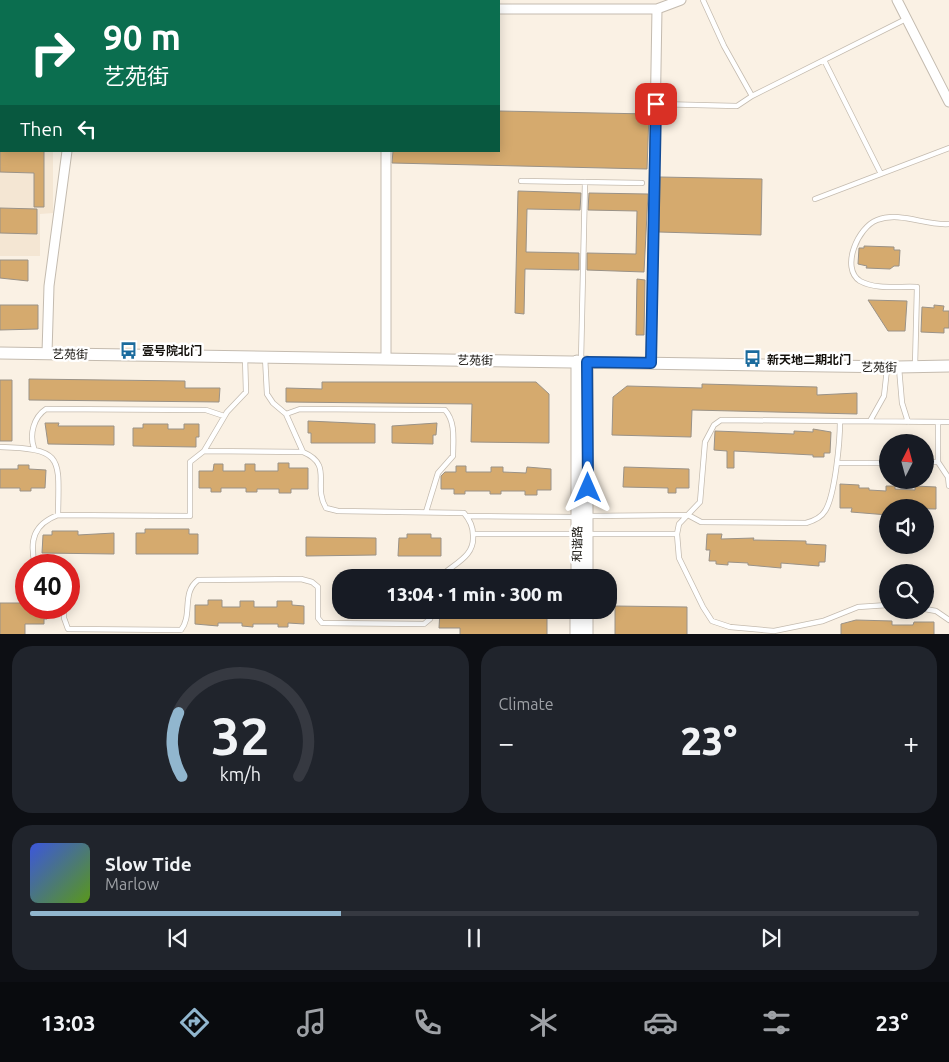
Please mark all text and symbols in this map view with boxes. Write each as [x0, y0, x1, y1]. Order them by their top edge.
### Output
text: 90 m [103, 17, 181, 57]
icon: right [20, 20, 85, 85]
text: 艺苑街 [103, 63, 169, 88]
pin [635, 83, 677, 125]
icon: arrive [642, 90, 670, 118]
icon: left [73, 115, 101, 143]
text: Then [20, 118, 63, 140]
bus stop icon: 壹号院北门 [118, 340, 138, 360]
place label: 壹号院北门 [142, 344, 202, 357]
street label: 艺苑街 [52, 347, 88, 361]
bus stop icon: 新天地二期北门 [743, 349, 763, 369]
street label: 艺苑街 [457, 353, 493, 367]
place label: 新天地二期北门 [767, 353, 851, 366]
street label: 艺苑街 [861, 360, 897, 374]
north arrow [879, 434, 934, 489]
map controls [879, 434, 934, 619]
position arrow [561, 461, 613, 513]
button: sound [879, 499, 934, 554]
street label: 和谐路 [570, 526, 584, 562]
speed limit sign: 40 [15, 554, 80, 619]
button: search [879, 564, 934, 619]
text: 13:04 · 1 min · 300 m [386, 583, 563, 605]
text: Climate [499, 695, 554, 713]
text: 32 [211, 707, 270, 765]
text: 23° [680, 720, 737, 762]
text: − [499, 727, 514, 758]
text: + [903, 727, 919, 758]
text: km/h [220, 764, 261, 784]
text: Slow Tide [105, 853, 192, 875]
text: Marlow [105, 875, 159, 893]
icon: previous [164, 924, 192, 952]
icon: pause [460, 924, 488, 952]
icon: next [757, 924, 785, 952]
icon: directions [177, 1005, 212, 1040]
icon: music [294, 1005, 329, 1040]
icon: phone [410, 1005, 445, 1040]
icon: climate [526, 1005, 561, 1040]
icon: car [643, 1005, 678, 1040]
icon: filters [759, 1005, 794, 1040]
text: 13:03 [41, 1010, 96, 1035]
text: 23° [876, 1010, 908, 1035]

